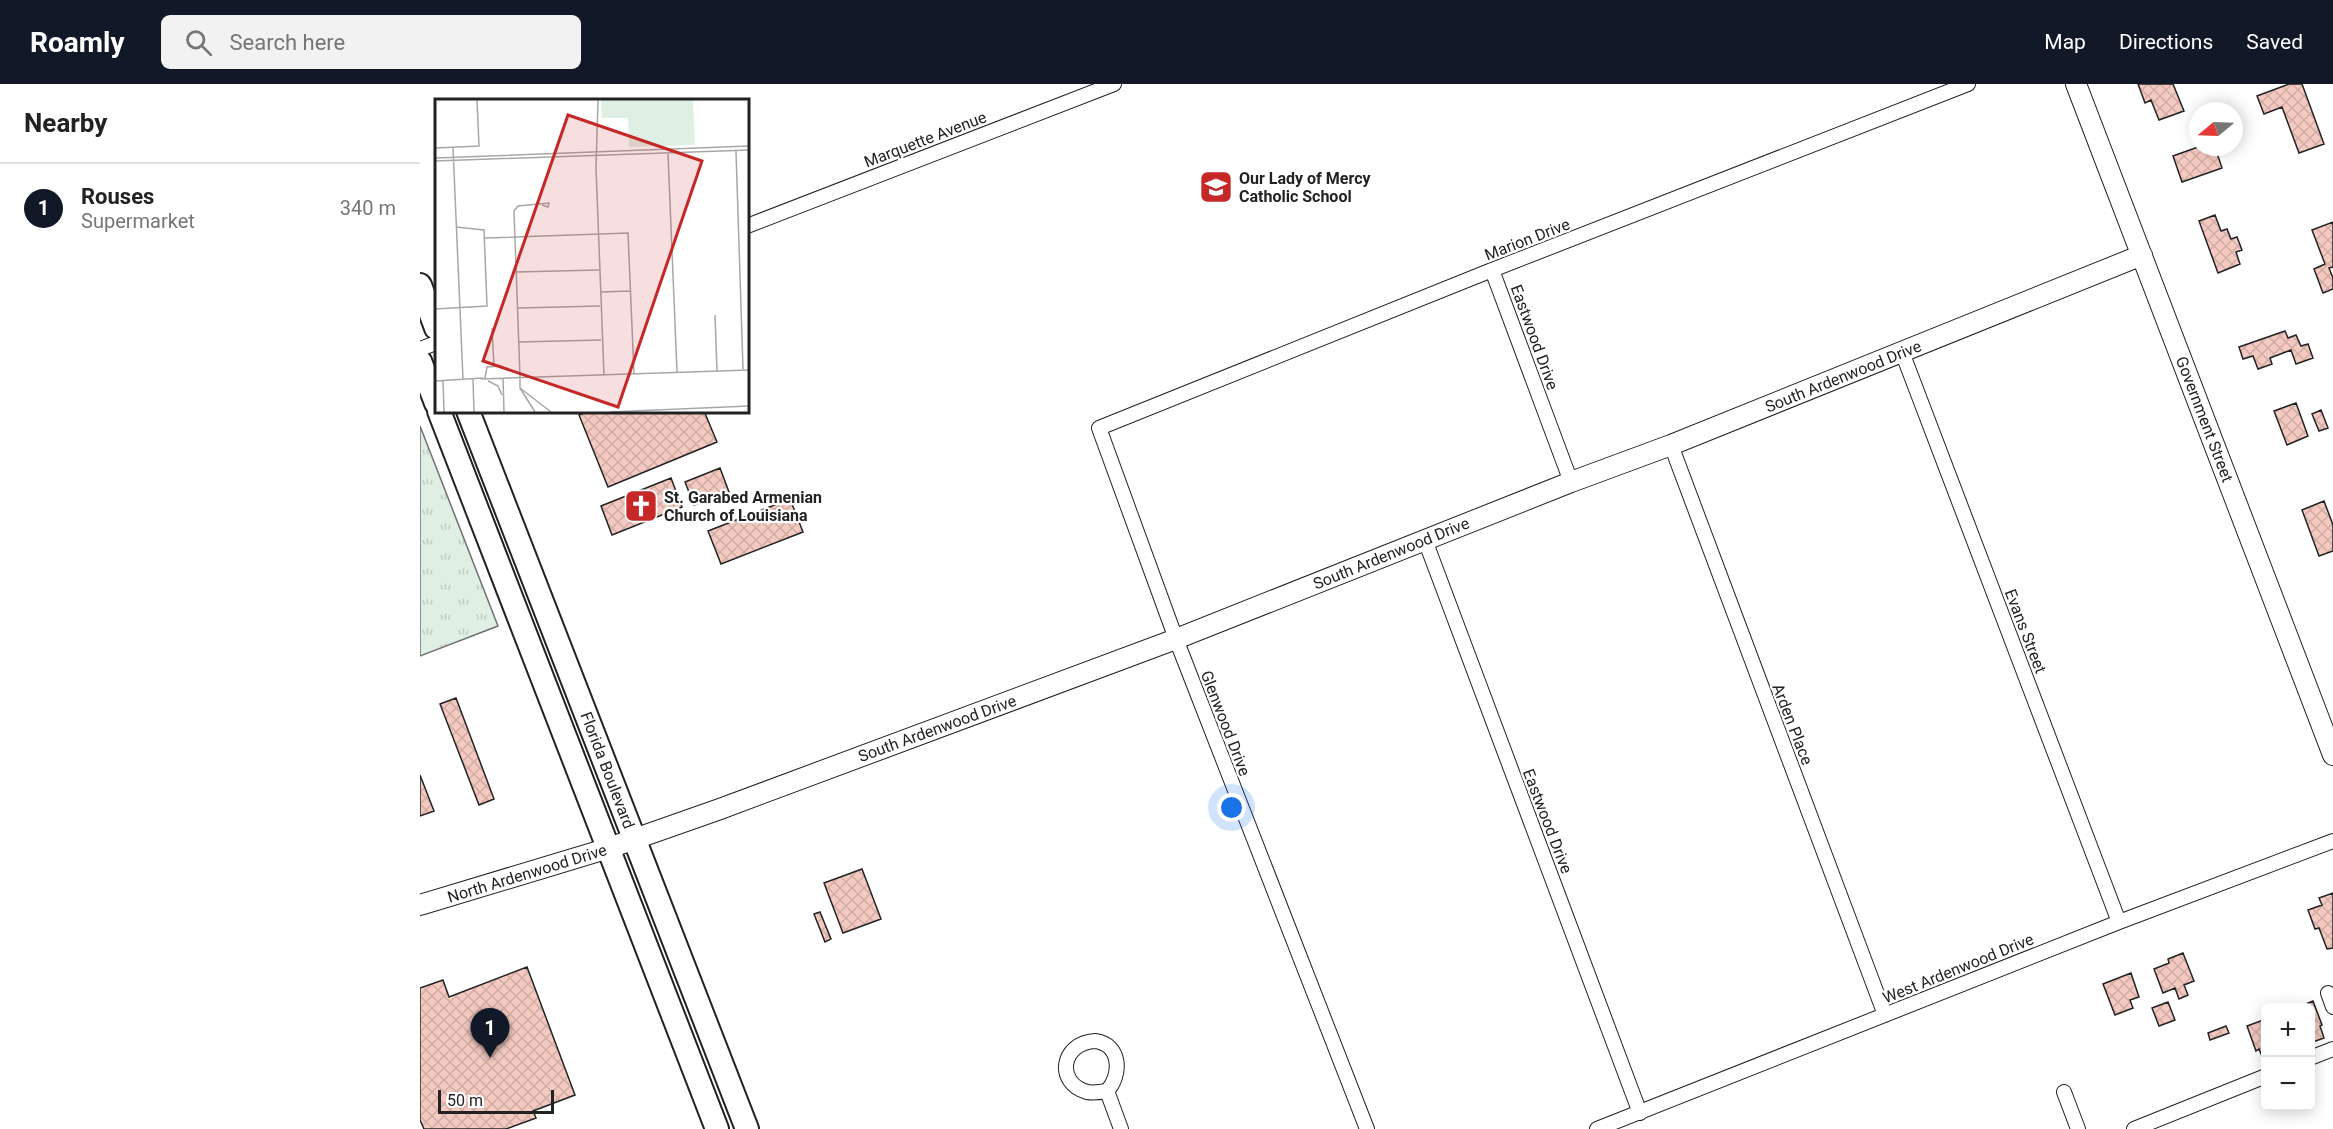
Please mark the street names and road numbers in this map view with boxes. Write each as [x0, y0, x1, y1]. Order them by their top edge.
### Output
street label: Marquette Avenue [861, 107, 989, 172]
street label: Marion Drive [1482, 214, 1573, 264]
street label: Eastwood Drive [1507, 282, 1562, 392]
street label: South Ardenwood Drive [1762, 336, 1924, 417]
street label: Government Street [2172, 354, 2237, 485]
street label: South Ardenwood Drive [1310, 513, 1472, 594]
street label: Evans Street [2001, 586, 2050, 676]
street label: Glenwood Drive [1197, 668, 1254, 779]
street label: Arden Place [1768, 681, 1817, 768]
street label: South Ardenwood Drive [856, 691, 1019, 766]
street label: Florida Boulevard [577, 709, 639, 831]
street label: Eastwood Drive [1519, 766, 1576, 876]
street label: North Ardenwood Drive [445, 840, 609, 907]
street label: West Ardenwood Drive [1880, 929, 2036, 1007]

